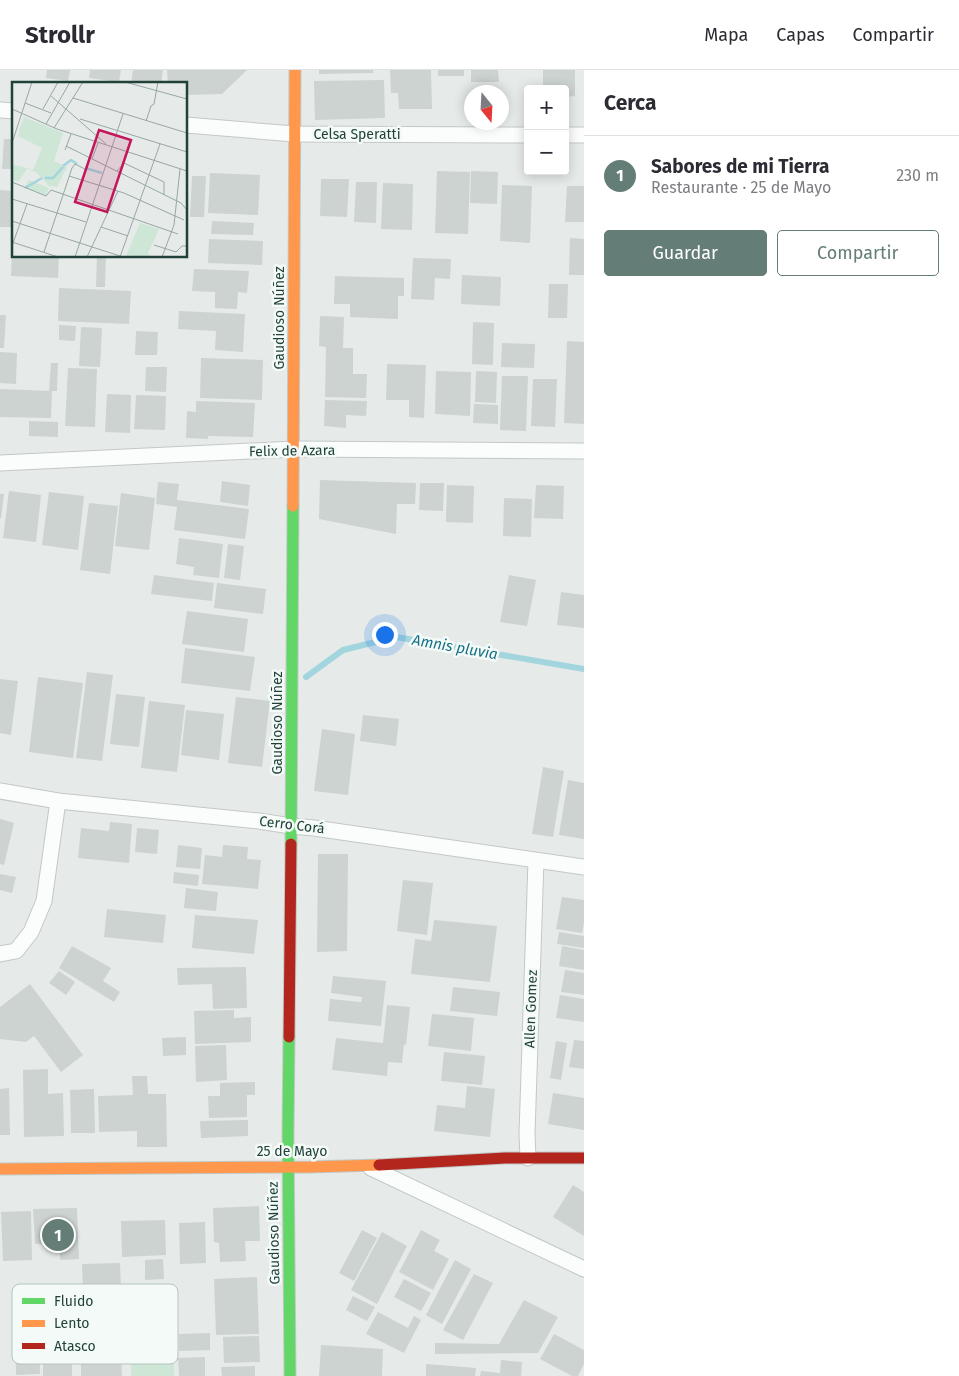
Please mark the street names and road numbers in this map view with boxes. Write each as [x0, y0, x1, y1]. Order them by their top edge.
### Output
street label: Celsa Speratti [313, 126, 401, 143]
street label: Gaudioso Núñez [271, 266, 288, 370]
street label: Felix de Azara [249, 442, 335, 460]
street label: Gaudioso Núñez [269, 671, 286, 775]
street label: Cerro Corá [258, 813, 326, 837]
street label: Allen Gomez [521, 970, 541, 1048]
street label: 25 de Mayo [257, 1143, 327, 1160]
street label: Gaudioso Núñez [265, 1181, 283, 1285]

